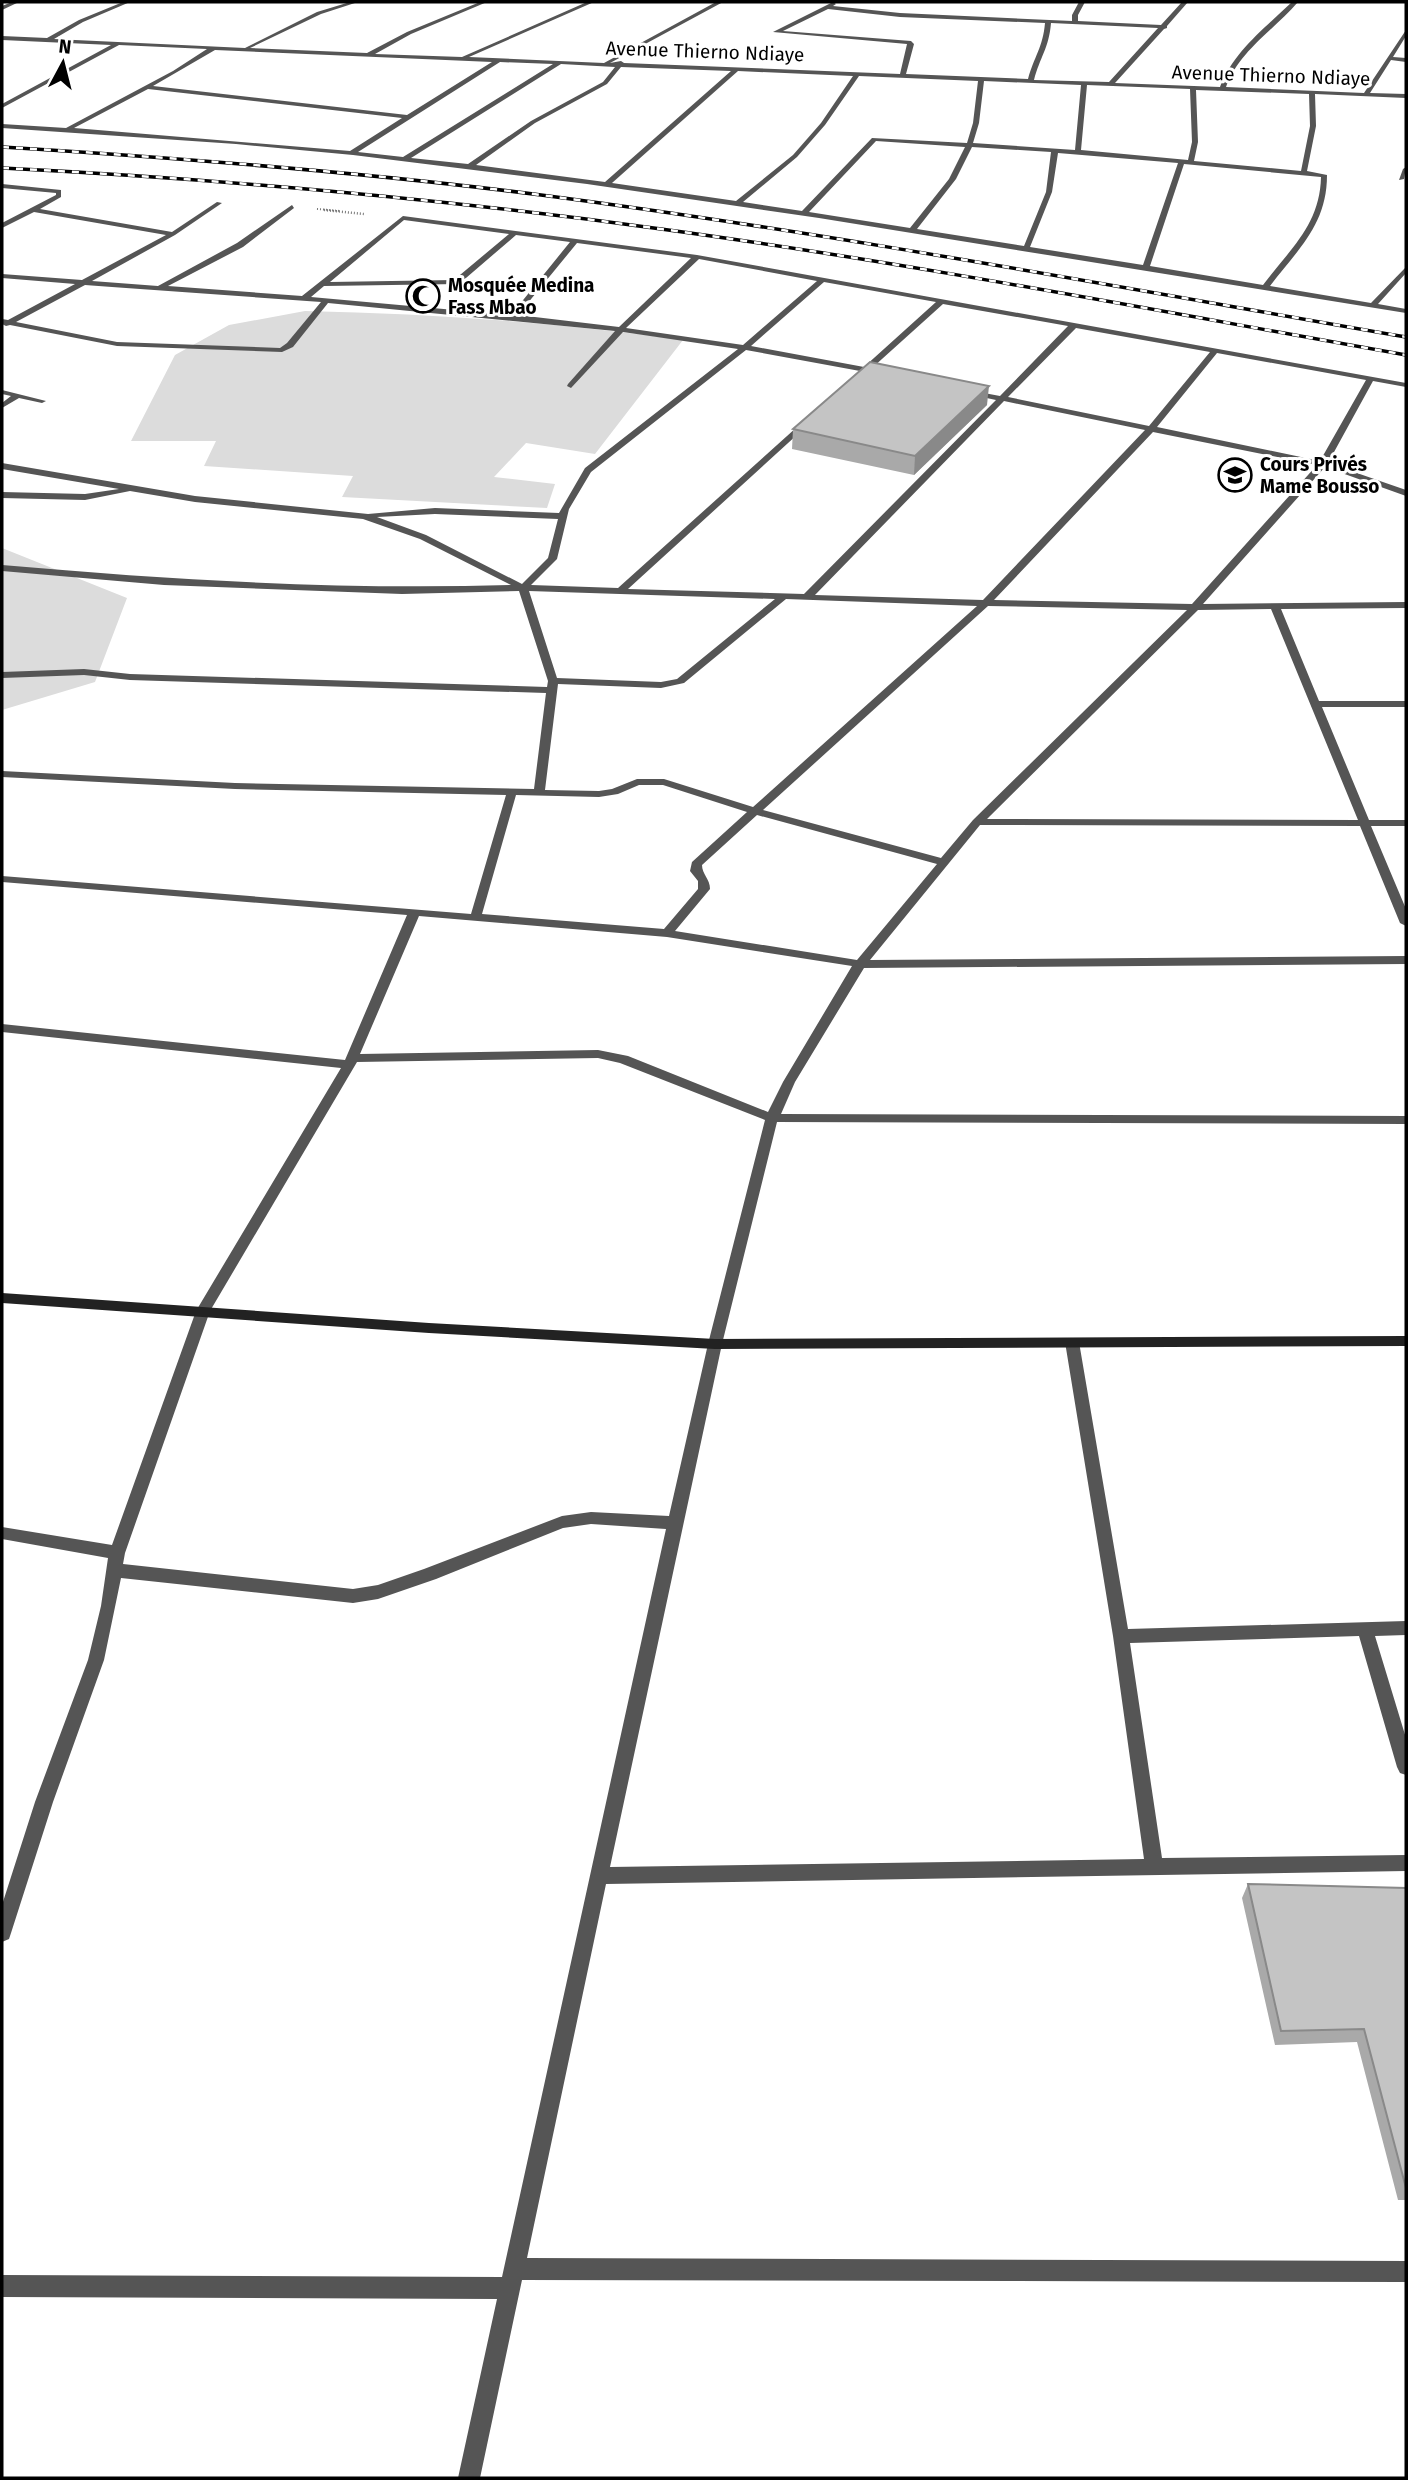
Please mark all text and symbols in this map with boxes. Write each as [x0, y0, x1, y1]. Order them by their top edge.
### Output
north arrow [28, 28, 98, 98]
text: N [57, 34, 73, 59]
street label: Avenue Thierno Ndiaye [605, 37, 805, 66]
street label: Avenue Thierno Ndiaye [1171, 61, 1371, 90]
place label: Mosquée Medina Fass Mbao [448, 274, 595, 319]
mosque icon: Mosquée Medina Fass Mbao [404, 277, 442, 315]
place label: Cours Privés Mame Bousso [1260, 453, 1379, 498]
school or university icon: Cours Privés Mame Bousso [1216, 456, 1254, 494]

